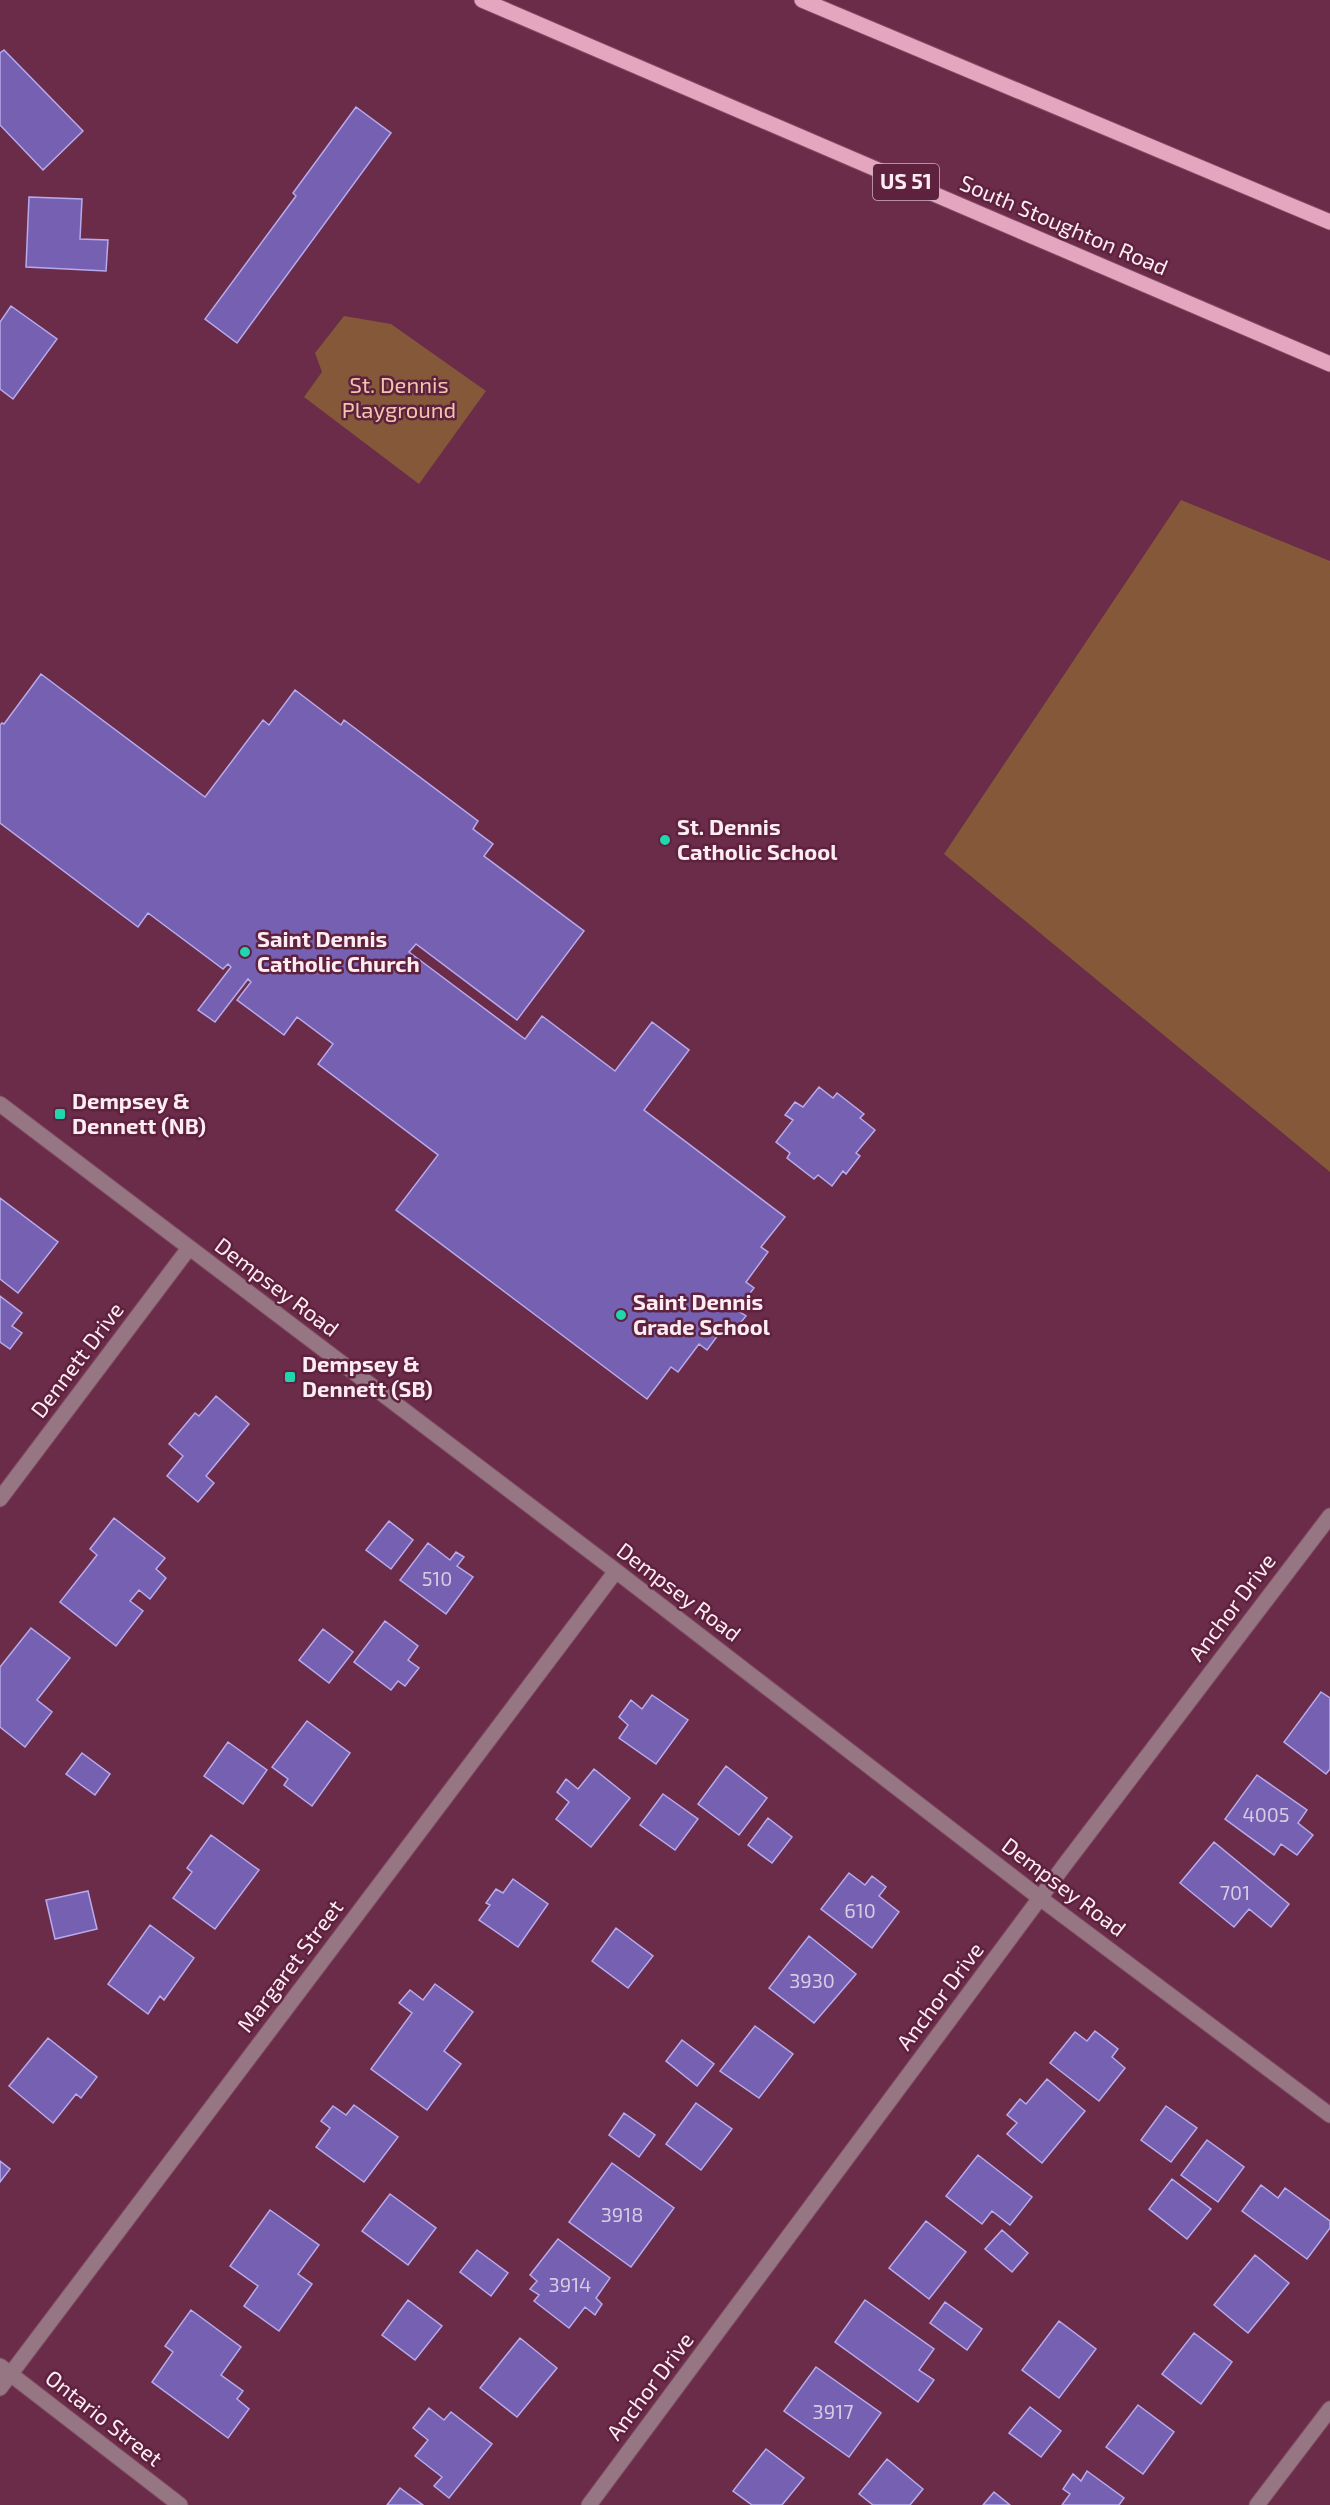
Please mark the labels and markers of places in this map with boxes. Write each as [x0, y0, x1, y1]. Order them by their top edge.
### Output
place label: St. Dennis Catholic School [677, 813, 838, 864]
marker: St. Dennis Catholic School [658, 833, 672, 847]
place label: Saint Dennis Catholic Church [257, 925, 420, 976]
marker: Saint Dennis Catholic Church [238, 945, 252, 959]
place label: Dempsey & Dennett (NB) [72, 1087, 206, 1138]
marker: Dempsey & Dennett (NB) [53, 1107, 67, 1121]
place label: Saint Dennis Grade School [633, 1288, 771, 1339]
marker: Saint Dennis Grade School [614, 1308, 628, 1322]
place label: Dempsey & Dennett (SB) [302, 1350, 433, 1401]
marker: Dempsey & Dennett (SB) [283, 1370, 297, 1384]

